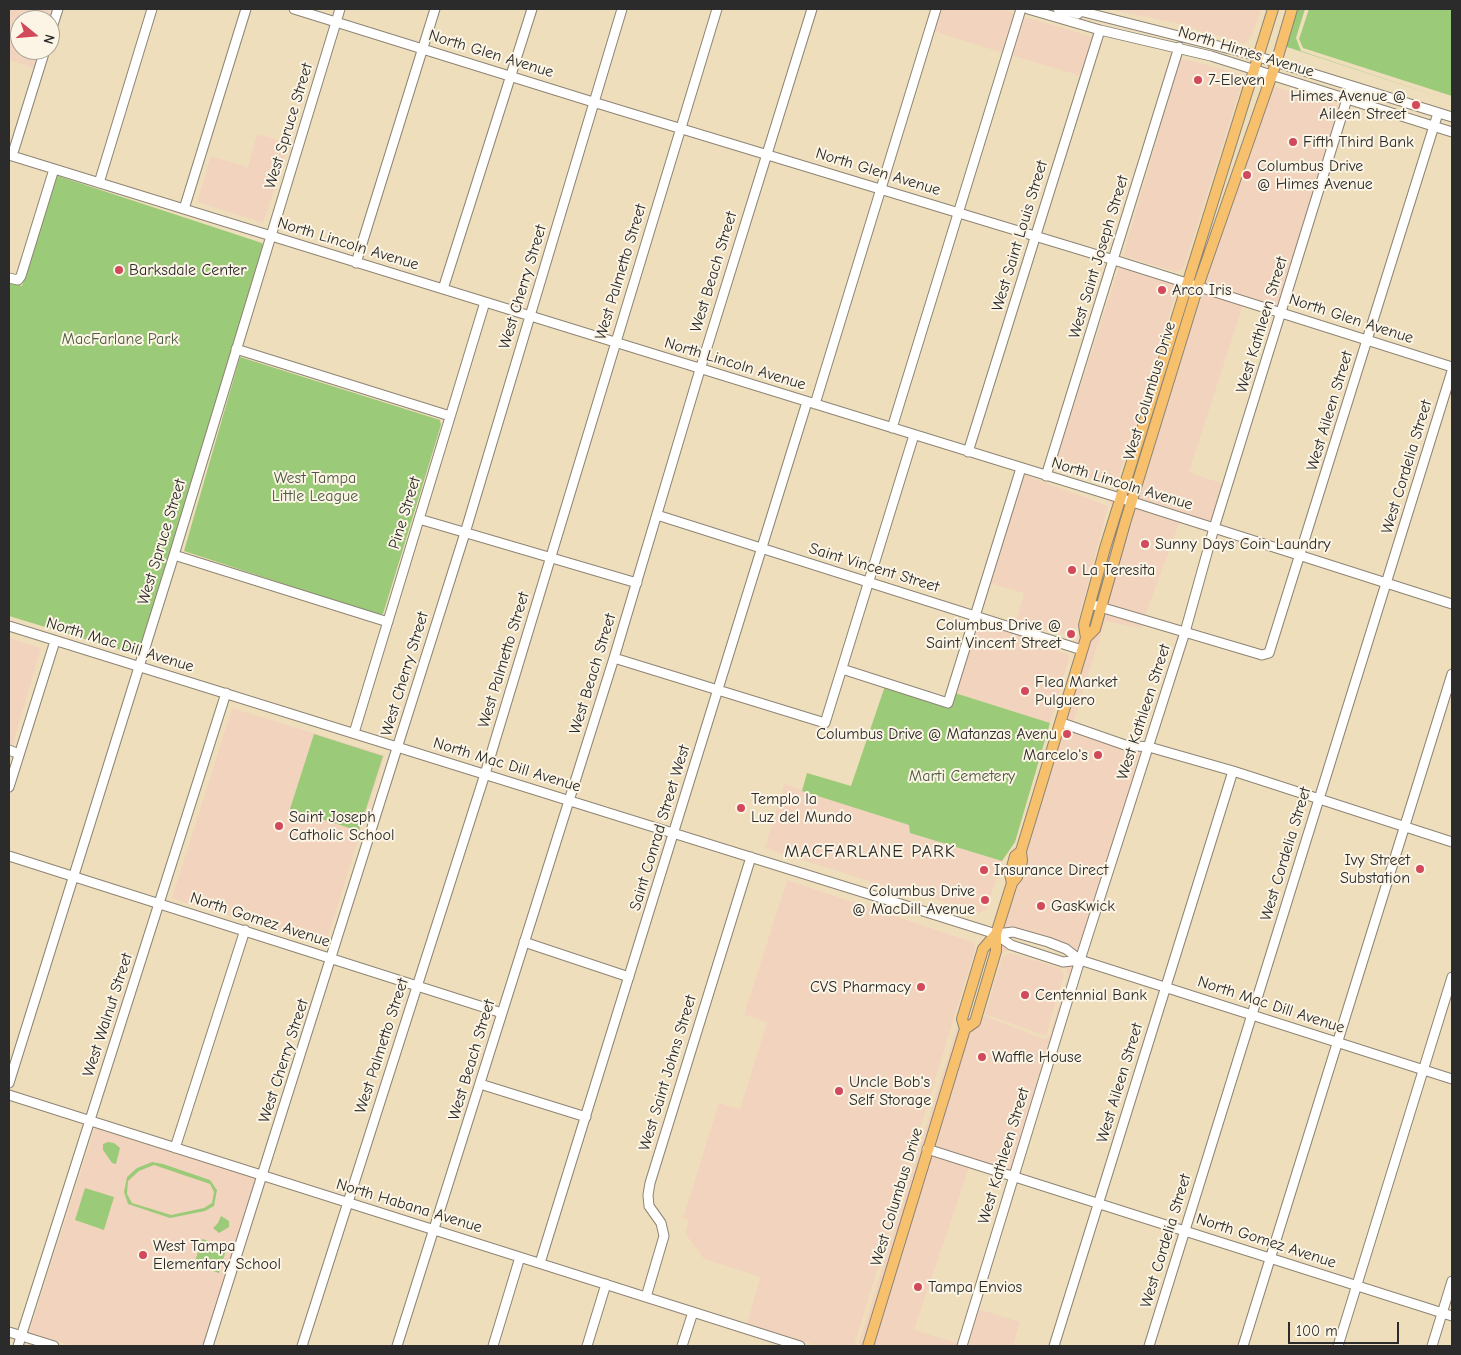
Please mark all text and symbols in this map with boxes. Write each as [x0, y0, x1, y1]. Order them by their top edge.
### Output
north arrow [10, 10, 60, 60]
street label: North Himes Avenue [1176, 22, 1316, 82]
street label: North Glen Avenue [426, 26, 556, 82]
text: N [39, 32, 58, 46]
street label: West Spruce Street [261, 61, 317, 191]
place label: 7-Eleven [1208, 70, 1265, 90]
marker: 7-Eleven [1192, 74, 1204, 86]
place label: Himes Avenue @ Aileen Street [1290, 86, 1406, 124]
marker: Himes Avenue @ Aileen Street [1410, 99, 1422, 111]
place label: Fifth Third Bank [1303, 132, 1414, 152]
marker: Fifth Third Bank [1287, 136, 1299, 148]
street label: North Glen Avenue [813, 144, 943, 200]
place label: Columbus Drive @ Himes Avenue [1257, 156, 1373, 194]
street label: West Saint Louis Street [988, 158, 1052, 314]
marker: Columbus Drive @ Himes Avenue [1241, 169, 1253, 181]
street label: West Saint Joseph Street [1065, 173, 1133, 341]
street label: West Palmetto Street [591, 202, 651, 342]
street label: West Beach Street [687, 209, 741, 335]
street label: North Lincoln Avenue [275, 213, 421, 275]
street label: West Cherry Street [495, 222, 551, 352]
street label: West Kathleen Street [1232, 255, 1292, 395]
place label: Barksdale Center [129, 260, 247, 280]
marker: Barksdale Center [113, 264, 125, 276]
place label: Arco Iris [1172, 280, 1232, 300]
marker: Arco Iris [1156, 284, 1168, 296]
street label: North Glen Avenue [1286, 290, 1416, 348]
street label: West Columbus Drive [1120, 319, 1180, 463]
park label: MacFarlane Park [62, 329, 178, 349]
street label: North Lincoln Avenue [662, 333, 808, 395]
street label: West Aileen Street [1303, 349, 1357, 473]
street label: West Cordelia Street [1378, 398, 1436, 536]
street label: North Lincoln Avenue [1049, 453, 1195, 515]
park label: West Tampa Little League [272, 468, 358, 506]
street label: Pine Street [385, 474, 425, 552]
street label: West Spruce Street [134, 477, 190, 607]
place label: Sunny Days Coin Laundry [1155, 534, 1331, 554]
marker: Sunny Days Coin Laundry [1139, 538, 1151, 550]
street label: Saint Vincent Street [807, 539, 941, 597]
place label: La Teresita [1082, 560, 1155, 580]
marker: La Teresita [1066, 564, 1078, 576]
street label: West Palmetto Street [474, 590, 534, 730]
street label: West Cherry Street [377, 609, 433, 739]
street label: West Beach Street [566, 611, 620, 737]
street label: North Mac Dill Avenue [44, 613, 196, 677]
place label: Columbus Drive @ Saint Vincent Street [926, 615, 1061, 653]
marker: Columbus Drive @ Saint Vincent Street [1065, 628, 1077, 640]
street label: West Kathleen Street [1113, 642, 1175, 782]
place label: Flea Market Pulguero [1035, 672, 1117, 710]
marker: Flea Market Pulguero [1019, 685, 1031, 697]
place label: Columbus Drive @ Matanzas Avenu [816, 724, 1057, 744]
marker: Columbus Drive @ Matanzas Avenu [1061, 728, 1073, 740]
street label: North Mac Dill Avenue [431, 733, 583, 797]
street label: Saint Conrad Street West [626, 743, 694, 913]
place label: Marcelo's [1023, 745, 1088, 765]
marker: Marcelo's [1092, 749, 1104, 761]
park label: Marti Cemetery [909, 766, 1015, 786]
street label: West Cordelia Street [1257, 785, 1315, 923]
place label: Templo la Luz del Mundo [751, 789, 852, 827]
marker: Templo la Luz del Mundo [735, 802, 747, 814]
place label: Saint Joseph Catholic School [289, 807, 394, 845]
marker: Saint Joseph Catholic School [273, 820, 285, 832]
district label: MACFARLANE PARK [782, 841, 958, 863]
place label: Ivy Street Substation [1340, 850, 1410, 888]
place label: Insurance Direct [994, 860, 1108, 880]
marker: Ivy Street Substation [1414, 863, 1426, 875]
marker: Insurance Direct [978, 864, 990, 876]
place label: Columbus Drive @ MacDill Avenue [852, 881, 975, 919]
street label: North Gomez Avenue [188, 888, 332, 952]
marker: Columbus Drive @ MacDill Avenue [979, 894, 991, 906]
place label: GasKwick [1051, 896, 1115, 916]
marker: GasKwick [1035, 900, 1047, 912]
street label: West Walnut Street [79, 951, 137, 1079]
street label: North Mac Dill Avenue [1195, 972, 1347, 1038]
street label: West Palmetto Street [351, 976, 413, 1116]
place label: CVS Pharmacy [810, 977, 911, 997]
marker: CVS Pharmacy [915, 981, 927, 993]
place label: Centennial Bank [1035, 985, 1147, 1005]
marker: Centennial Bank [1019, 989, 1031, 1001]
street label: West Saint Johns Street [635, 993, 701, 1153]
street label: West Cherry Street [255, 997, 313, 1125]
street label: West Beach Street [445, 997, 499, 1123]
street label: West Aileen Street [1093, 1021, 1147, 1145]
place label: Waffle House [992, 1047, 1082, 1067]
marker: Waffle House [976, 1051, 988, 1063]
place label: Uncle Bob's Self Storage [849, 1072, 931, 1110]
marker: Uncle Bob's Self Storage [833, 1085, 845, 1097]
street label: West Kathleen Street [974, 1086, 1034, 1226]
street label: West Columbus Drive [867, 1125, 927, 1269]
street label: West Cordelia Street [1137, 1172, 1195, 1310]
street label: North Habana Avenue [334, 1175, 484, 1237]
street label: North Gomez Avenue [1194, 1209, 1338, 1273]
place label: West Tampa Elementary School [153, 1236, 281, 1274]
marker: West Tampa Elementary School [137, 1249, 149, 1261]
place label: Tampa Envios [928, 1277, 1022, 1297]
marker: Tampa Envios [912, 1281, 924, 1293]
scale bar [1291, 1312, 1402, 1344]
text: 100 m [1296, 1322, 1338, 1340]

